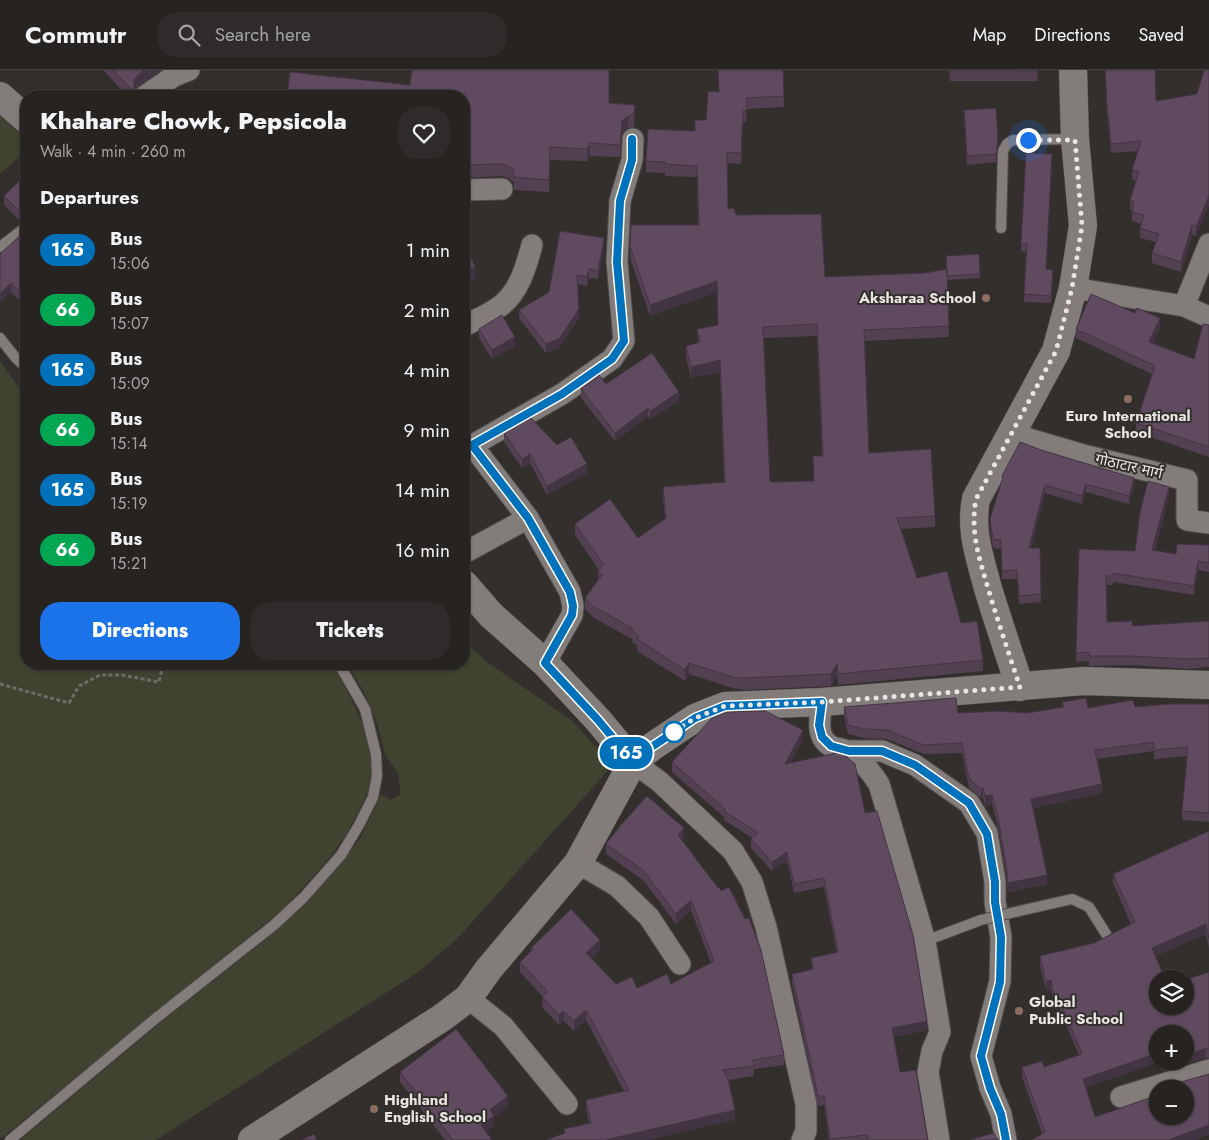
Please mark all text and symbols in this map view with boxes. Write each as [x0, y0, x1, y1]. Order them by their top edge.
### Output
search box [157, 12, 507, 57]
text: Commutr [25, 17, 127, 52]
icon: search [175, 21, 203, 49]
text: Search here [215, 21, 311, 48]
text: Map [973, 22, 1006, 48]
text: Directions [1034, 22, 1110, 48]
text: Saved [1138, 22, 1184, 48]
text: Khahare Chowk, Pepsicola [40, 103, 347, 138]
button: heart [398, 107, 450, 159]
your location [1016, 128, 1041, 153]
text: Walk · 4 min · 260 m [40, 140, 186, 163]
text: Departures [40, 184, 139, 211]
text: Bus [110, 225, 142, 252]
text: 165 [51, 237, 84, 263]
text: 1 min [406, 237, 450, 264]
text: 15:06 [110, 252, 150, 275]
text: Bus [110, 285, 142, 312]
place label: Aksharaa School [858, 287, 976, 309]
marker: Aksharaa School [980, 292, 992, 304]
text: 66 [55, 297, 80, 323]
text: 2 min [404, 297, 450, 324]
text: 15:07 [110, 312, 149, 335]
text: Bus [110, 345, 142, 372]
text: 165 [51, 357, 84, 383]
text: 4 min [403, 357, 450, 384]
text: 15:09 [110, 372, 150, 395]
marker: Euro International School [1122, 393, 1134, 405]
text: Bus [110, 405, 142, 432]
place label: Euro International School [1065, 405, 1191, 444]
text: 66 [55, 417, 80, 443]
text: 9 min [404, 417, 450, 444]
text: 15:14 [110, 432, 148, 455]
street label: गोठाटार मार्ग [1093, 448, 1166, 485]
text: Bus [110, 465, 142, 492]
text: 165 [51, 477, 84, 503]
text: 14 min [395, 477, 450, 504]
text: 15:19 [110, 492, 147, 515]
text: Bus [110, 525, 142, 552]
text: 66 [55, 537, 80, 563]
text: 16 min [395, 537, 450, 564]
text: 15:21 [110, 552, 147, 575]
button: Directions [40, 602, 240, 660]
button: Tickets [250, 602, 450, 660]
unlabelled marker [663, 721, 685, 743]
line badge: 165 [597, 737, 655, 769]
text: 165 [610, 740, 642, 766]
map controls [1149, 970, 1194, 1125]
button: layers [1149, 970, 1194, 1015]
place label: Global Public School [1029, 991, 1123, 1030]
marker: Global Public School [1013, 1005, 1025, 1017]
button: + [1149, 1025, 1194, 1070]
button: − [1149, 1080, 1194, 1125]
place label: Highland English School [384, 1089, 486, 1128]
marker: Highland English School [368, 1103, 380, 1115]

